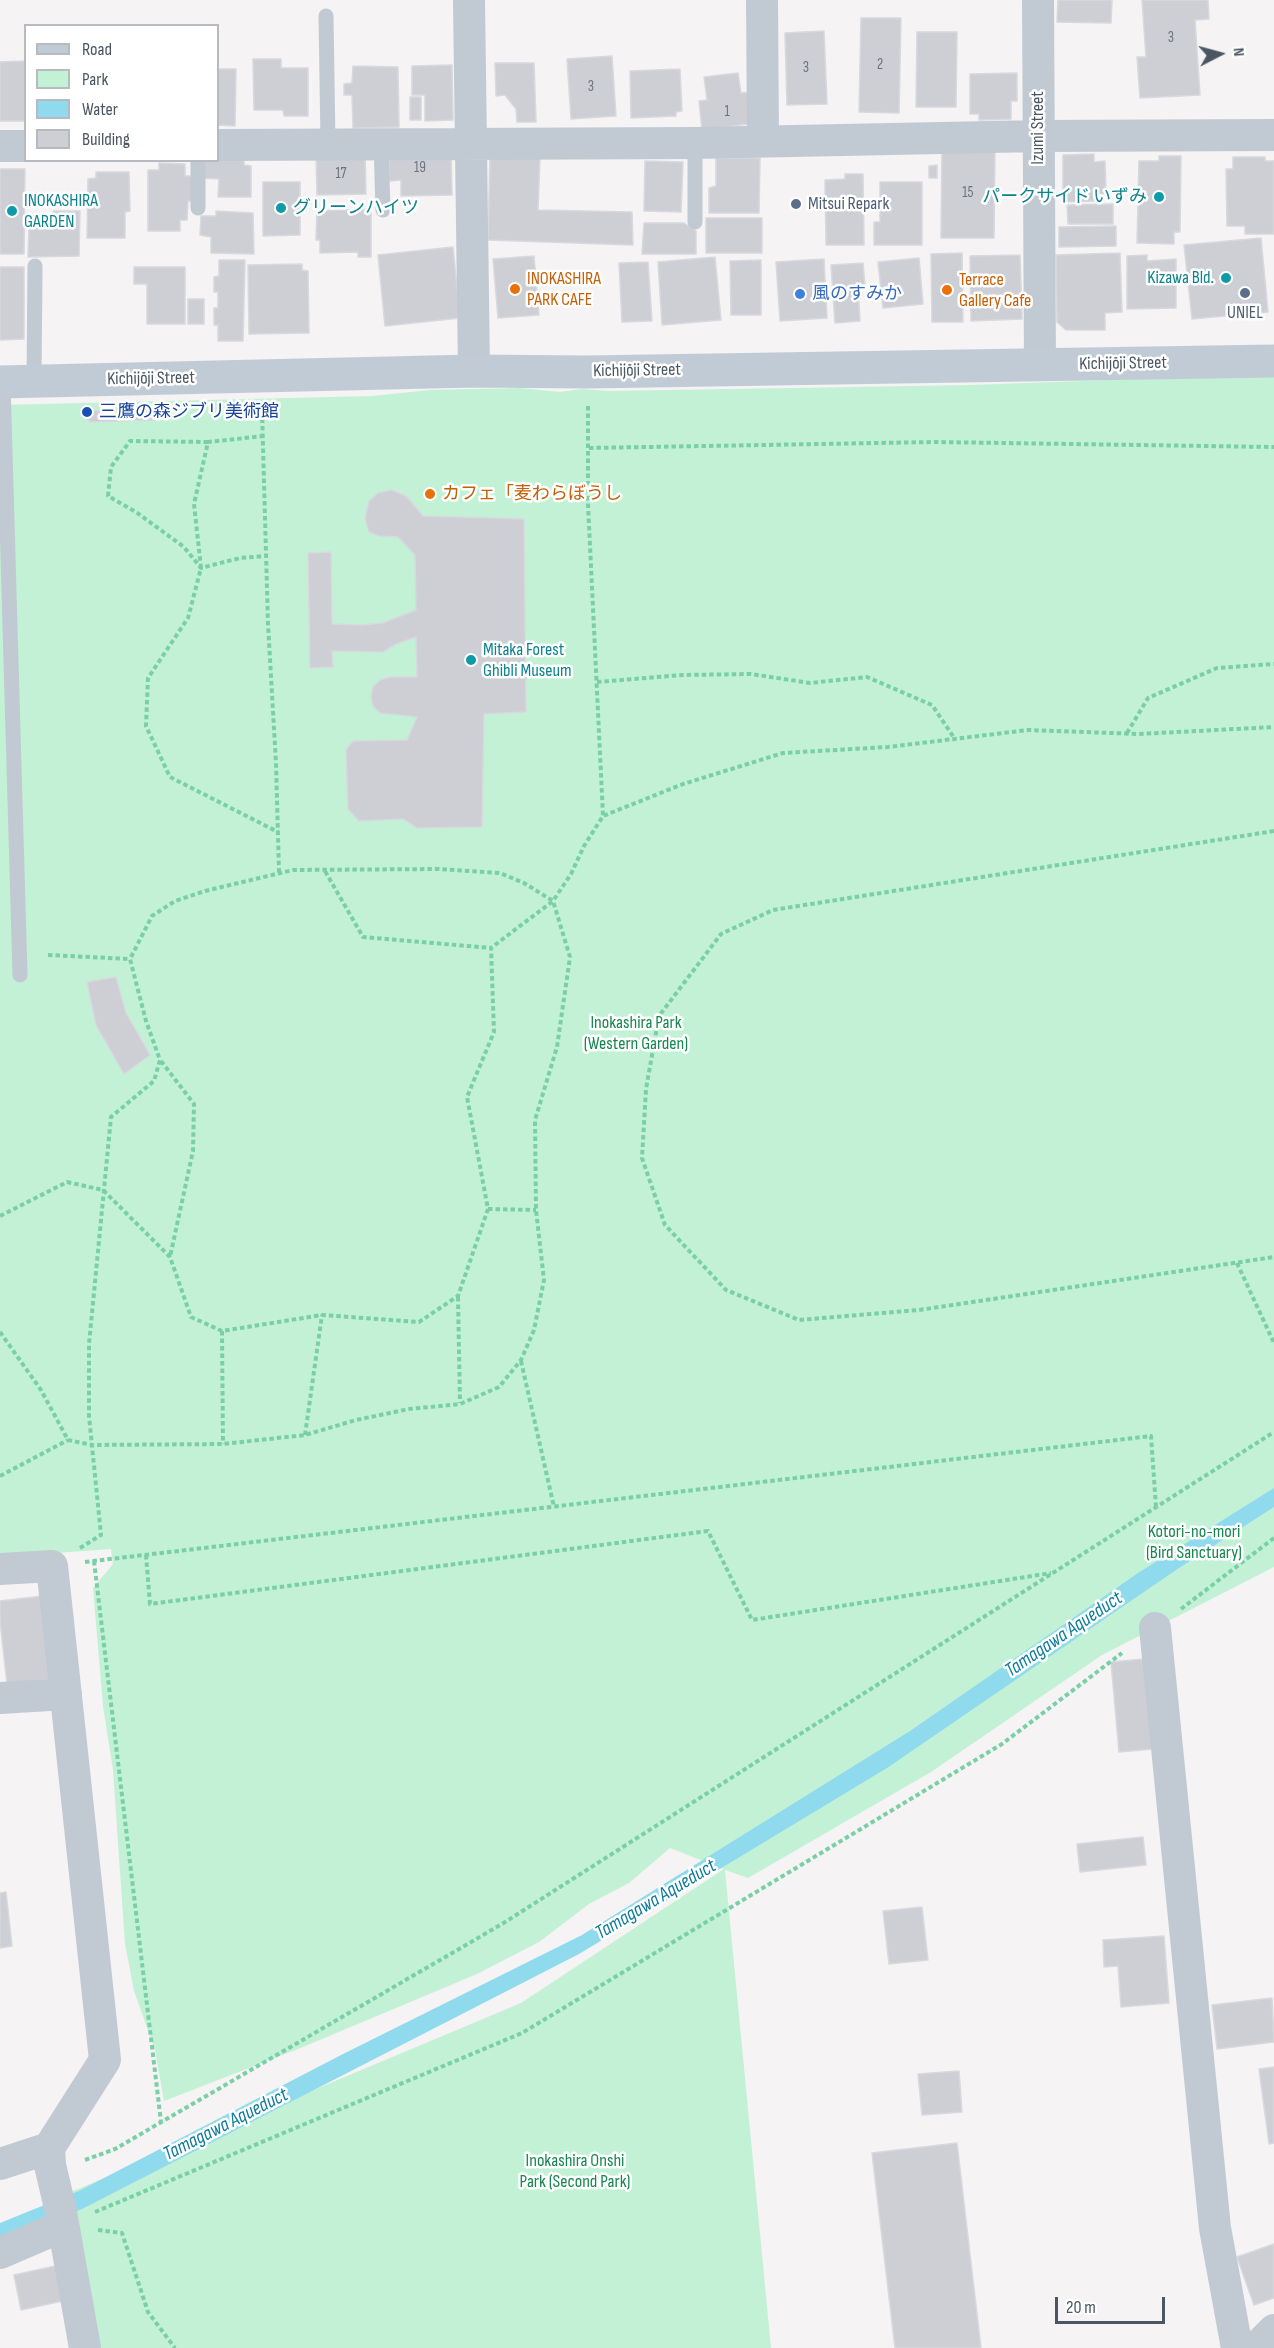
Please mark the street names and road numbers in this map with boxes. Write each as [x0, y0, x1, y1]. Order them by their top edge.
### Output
street label: Izumi Street [1027, 91, 1049, 165]
street label: Kichijōji Street [1079, 352, 1167, 376]
street label: Kichijōji Street [593, 359, 681, 383]
street label: Kichijōji Street [107, 367, 195, 391]

